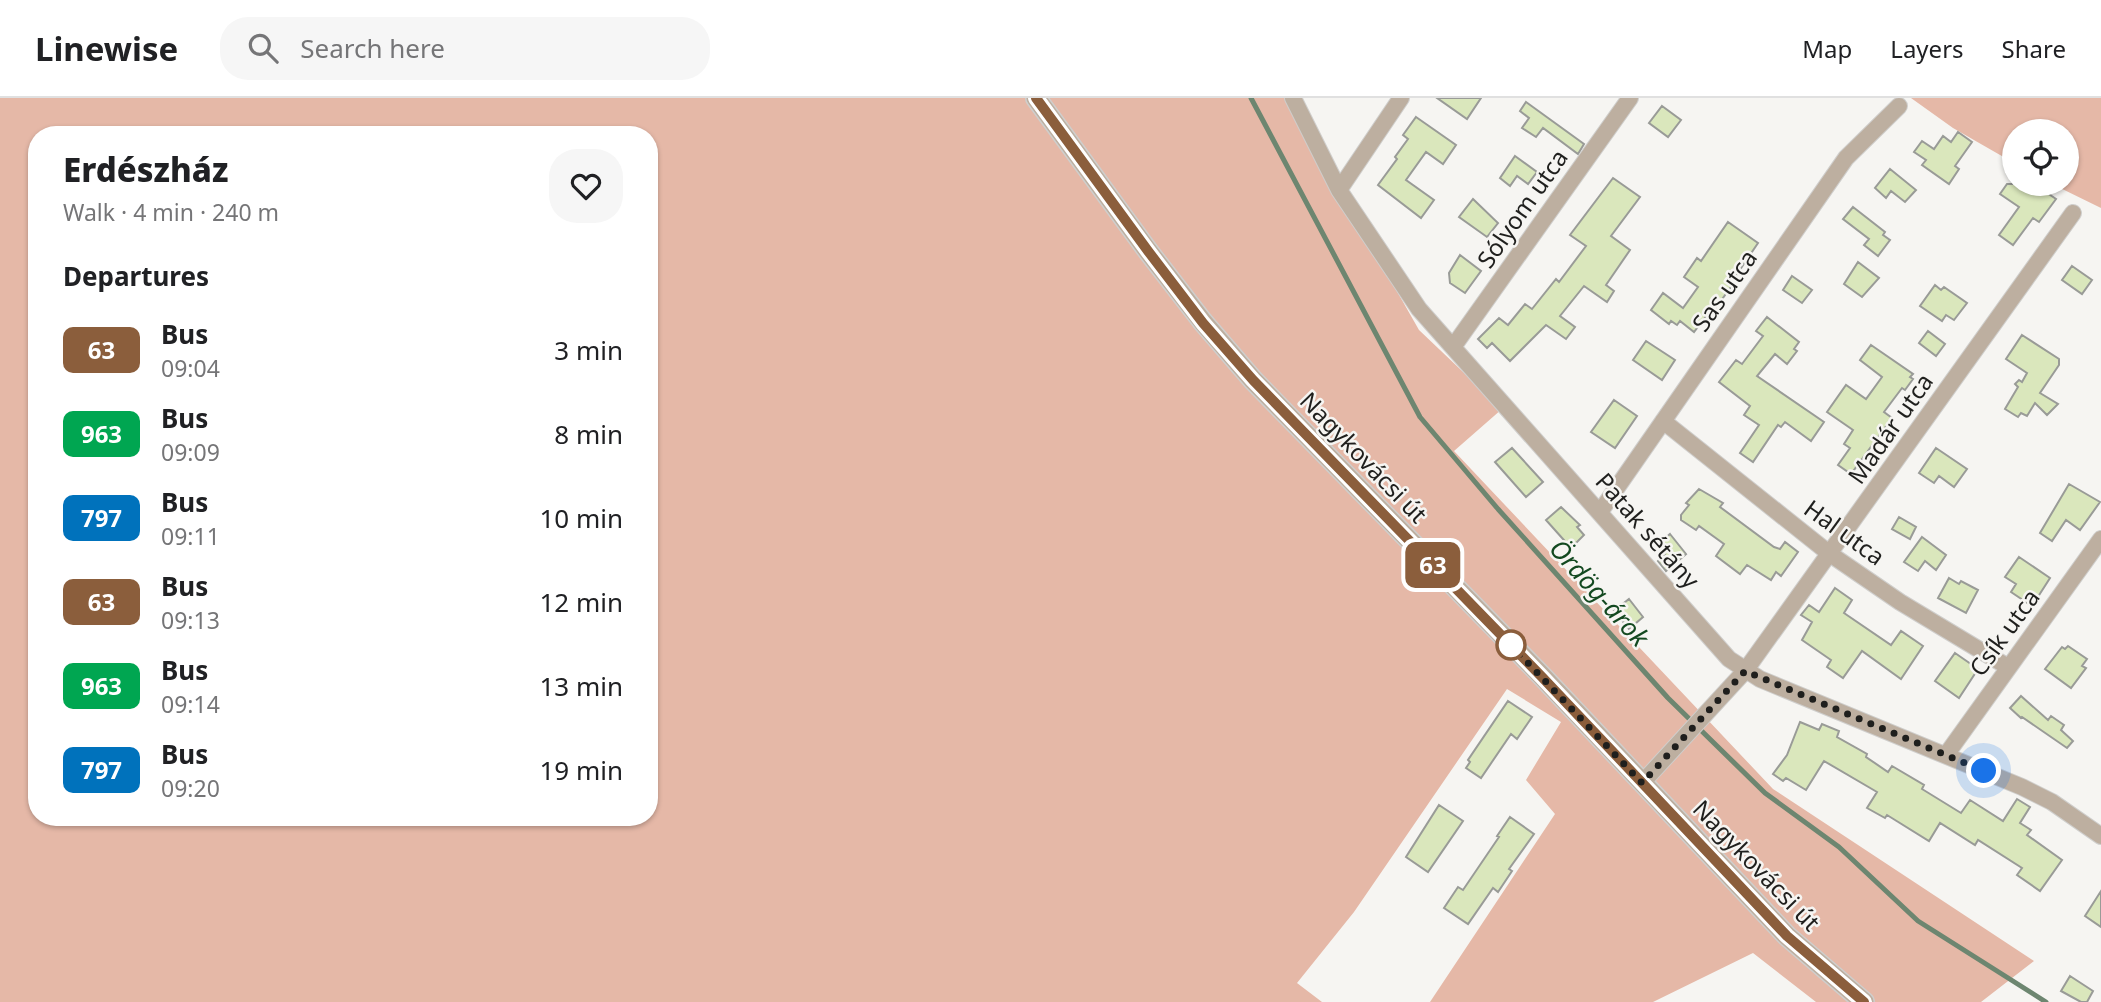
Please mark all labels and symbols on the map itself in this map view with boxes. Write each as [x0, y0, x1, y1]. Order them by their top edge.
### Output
street label: Sólyom utca [1469, 142, 1575, 274]
street label: Sas utca [1684, 243, 1764, 338]
street label: Madár utca [1840, 366, 1940, 490]
street label: Nagykovácsi út [1293, 384, 1435, 530]
street label: Patak sétány [1589, 465, 1708, 596]
street label: Hal utca [1798, 491, 1892, 572]
water label: Ördög-árok [1542, 531, 1659, 655]
line badge: 63 [1402, 542, 1464, 588]
street label: Csík utca [1961, 582, 2047, 682]
unlabelled marker [1496, 630, 1526, 660]
your location [1966, 753, 2001, 788]
street label: Nagykovácsi út [1686, 792, 1828, 938]

